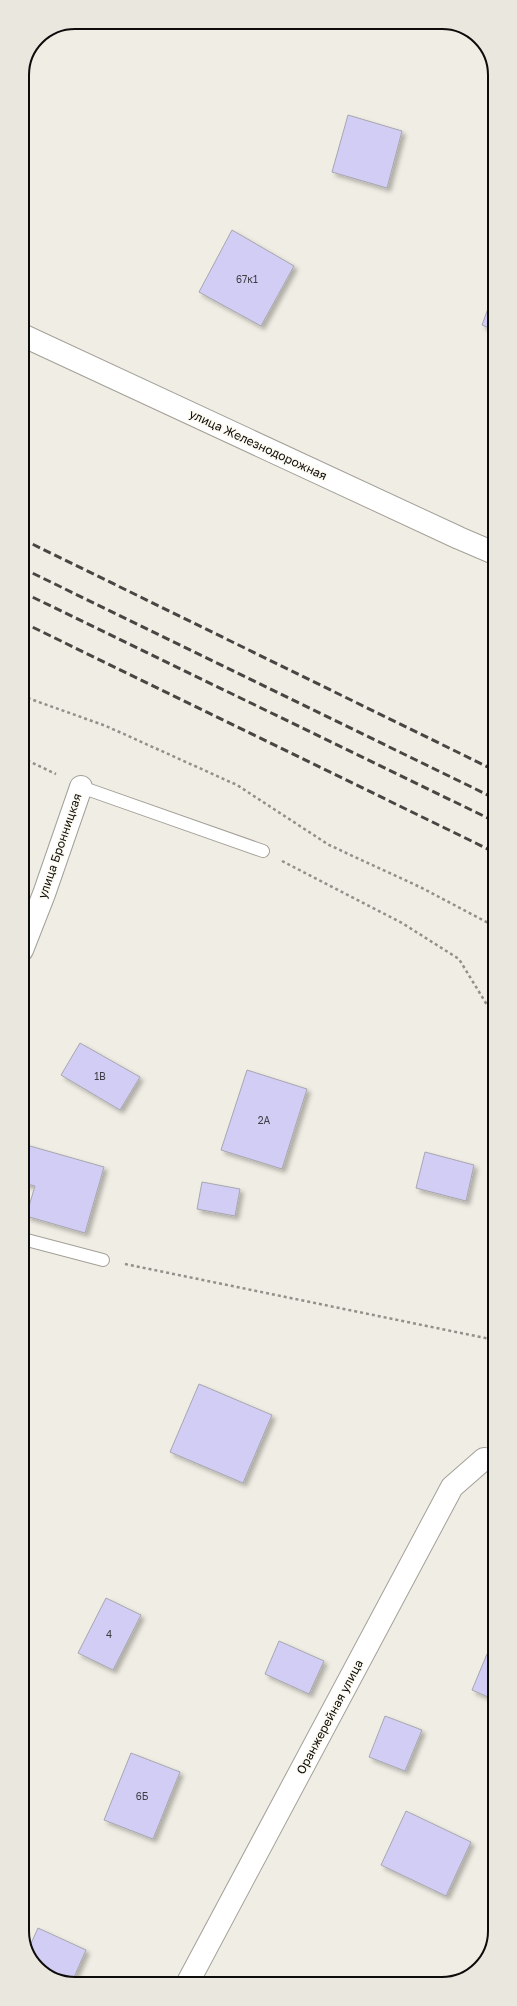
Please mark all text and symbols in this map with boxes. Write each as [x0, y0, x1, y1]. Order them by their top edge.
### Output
house number: 67к1 [236, 273, 258, 285]
street label: улица Железнодорожная [187, 406, 329, 483]
street label: улица Бронницкая [34, 791, 85, 901]
house number: 1В [94, 1070, 106, 1082]
house number: 2А [258, 1114, 271, 1126]
house number: 4 [106, 1628, 112, 1640]
street label: Оранжерейная улица [293, 1657, 366, 1777]
house number: 6Б [136, 1790, 149, 1802]

